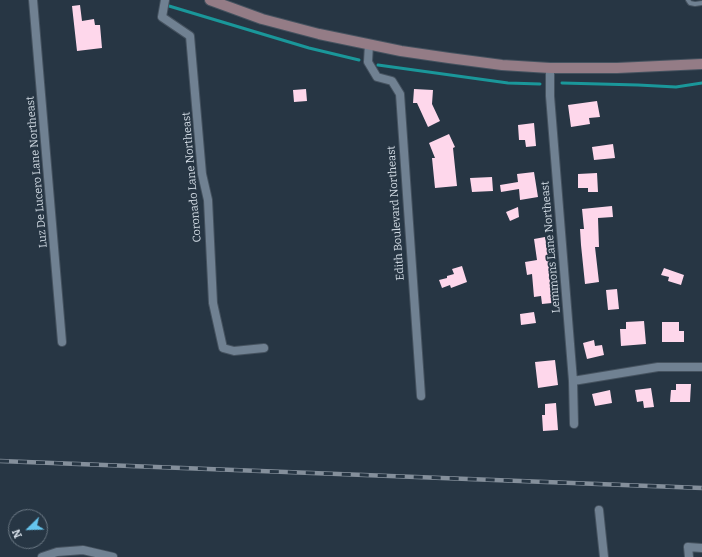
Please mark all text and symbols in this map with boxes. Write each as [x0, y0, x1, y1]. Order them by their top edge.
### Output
street label: Luz De Lucero Lane Northeast [24, 96, 50, 248]
street label: Coronado Lane Northeast [180, 111, 204, 243]
street label: Edith Boulevard Northeast [385, 145, 407, 281]
street label: Lemmons Lane Northeast [539, 180, 563, 314]
north arrow [8, 509, 48, 549]
text: N [10, 527, 25, 540]

